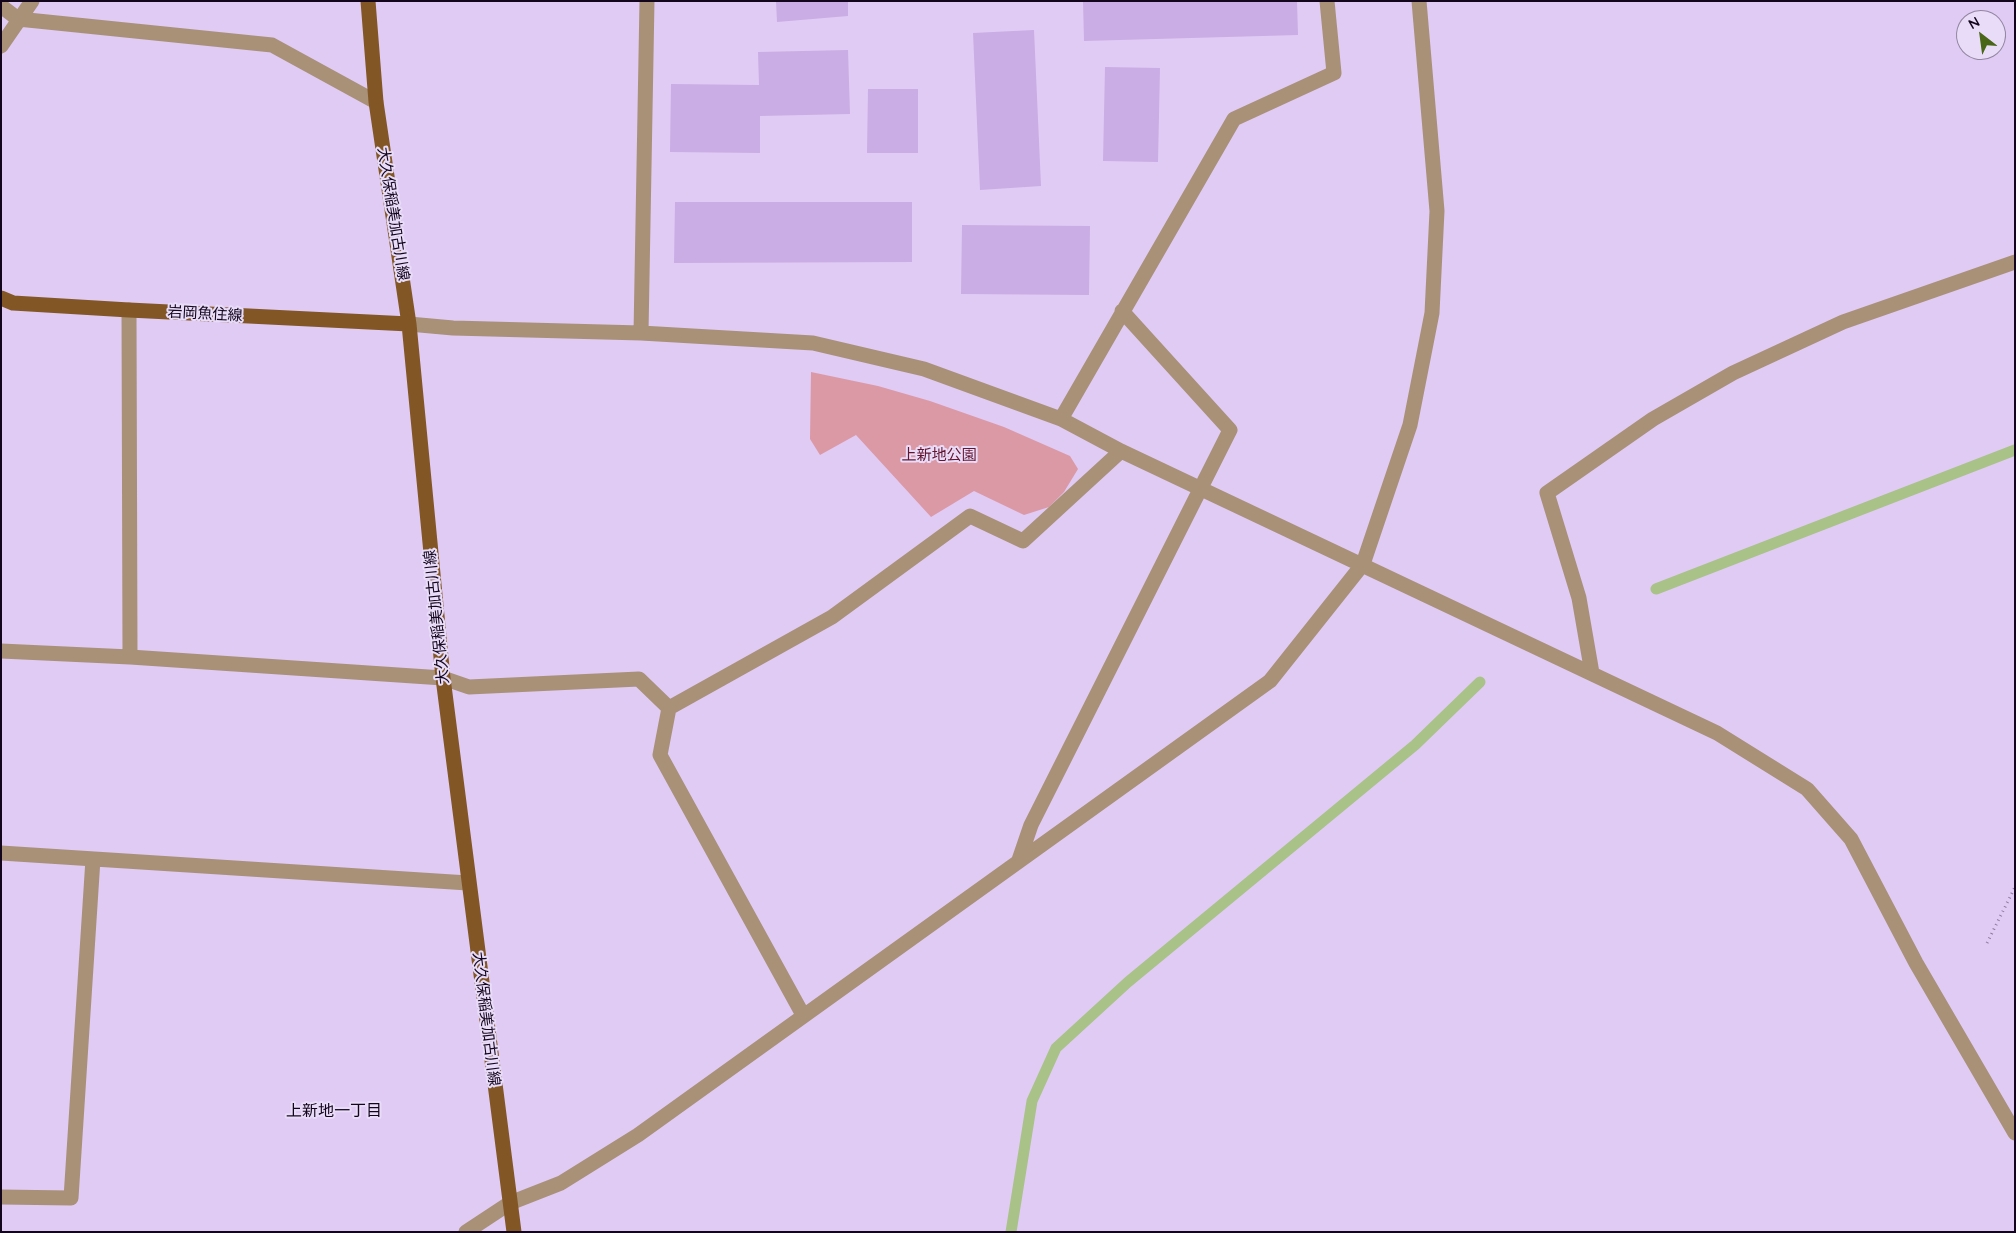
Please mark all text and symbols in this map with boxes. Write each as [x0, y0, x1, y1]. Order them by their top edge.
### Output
north arrow [1956, 10, 2006, 60]
text: N [1965, 13, 1983, 33]
street label: 大久保稲美加古川線 [374, 146, 412, 282]
street label: 岩岡魚住線 [167, 303, 243, 325]
park label: 上新地公園 [902, 446, 976, 464]
street label: 大久保稲美加古川線 [421, 549, 453, 685]
street label: 大久保稲美加古川線 [469, 951, 503, 1087]
district label: 上新地一丁目 [286, 1101, 382, 1121]

